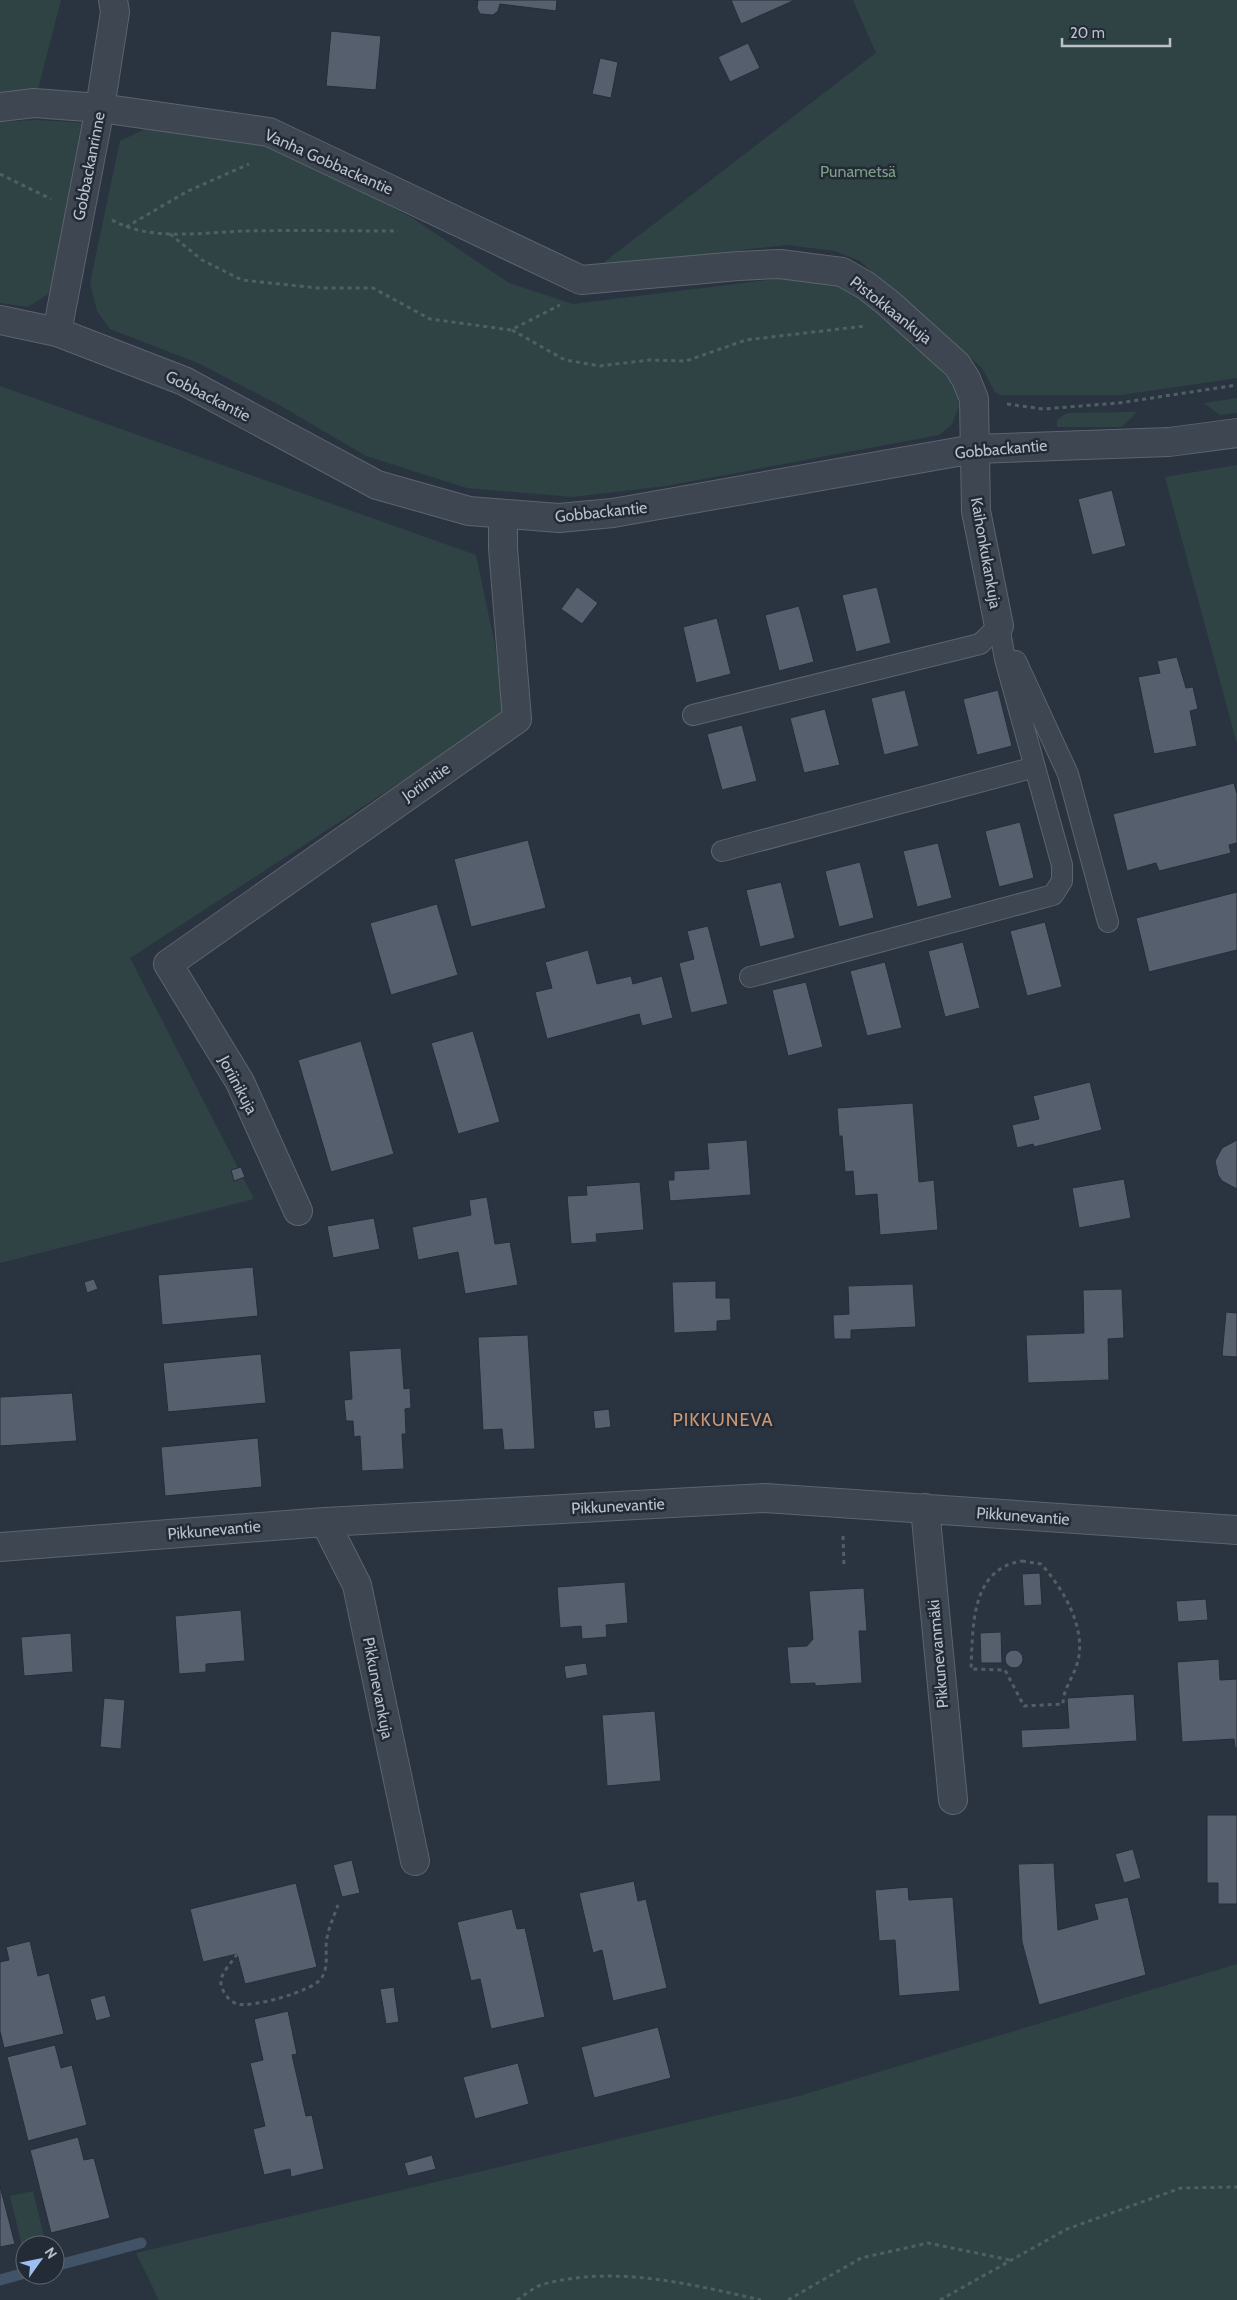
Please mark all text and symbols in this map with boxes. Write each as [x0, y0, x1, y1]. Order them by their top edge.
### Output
scale bar [1062, 15, 1170, 47]
text: 20 m [1070, 24, 1105, 42]
street label: Gobbackanrinne [69, 110, 109, 222]
street label: Vanha Gobbackantie [262, 125, 396, 199]
park label: Punametsä [820, 162, 896, 181]
street label: Pistokkaankuja [846, 272, 936, 348]
street label: Gobbackantie [162, 366, 254, 426]
street label: Gobbackantie [954, 435, 1048, 463]
street label: Kaihonkukankuja [967, 496, 1005, 610]
street label: Gobbackantie [554, 498, 648, 526]
street label: Joriinitie [398, 759, 453, 806]
street label: Joriinikuja [214, 1052, 261, 1118]
district label: PIKKUNEVA [672, 1409, 774, 1431]
street label: Pikkunevantie [571, 1494, 665, 1518]
street label: Pikkunevantie [976, 1503, 1070, 1529]
street label: Pikkunevantie [167, 1516, 261, 1544]
street label: Pikkunevanmäki [924, 1599, 952, 1709]
street label: Pikkunevankuja [359, 1636, 397, 1741]
north arrow [15, 2235, 65, 2285]
text: N [41, 2244, 61, 2262]

